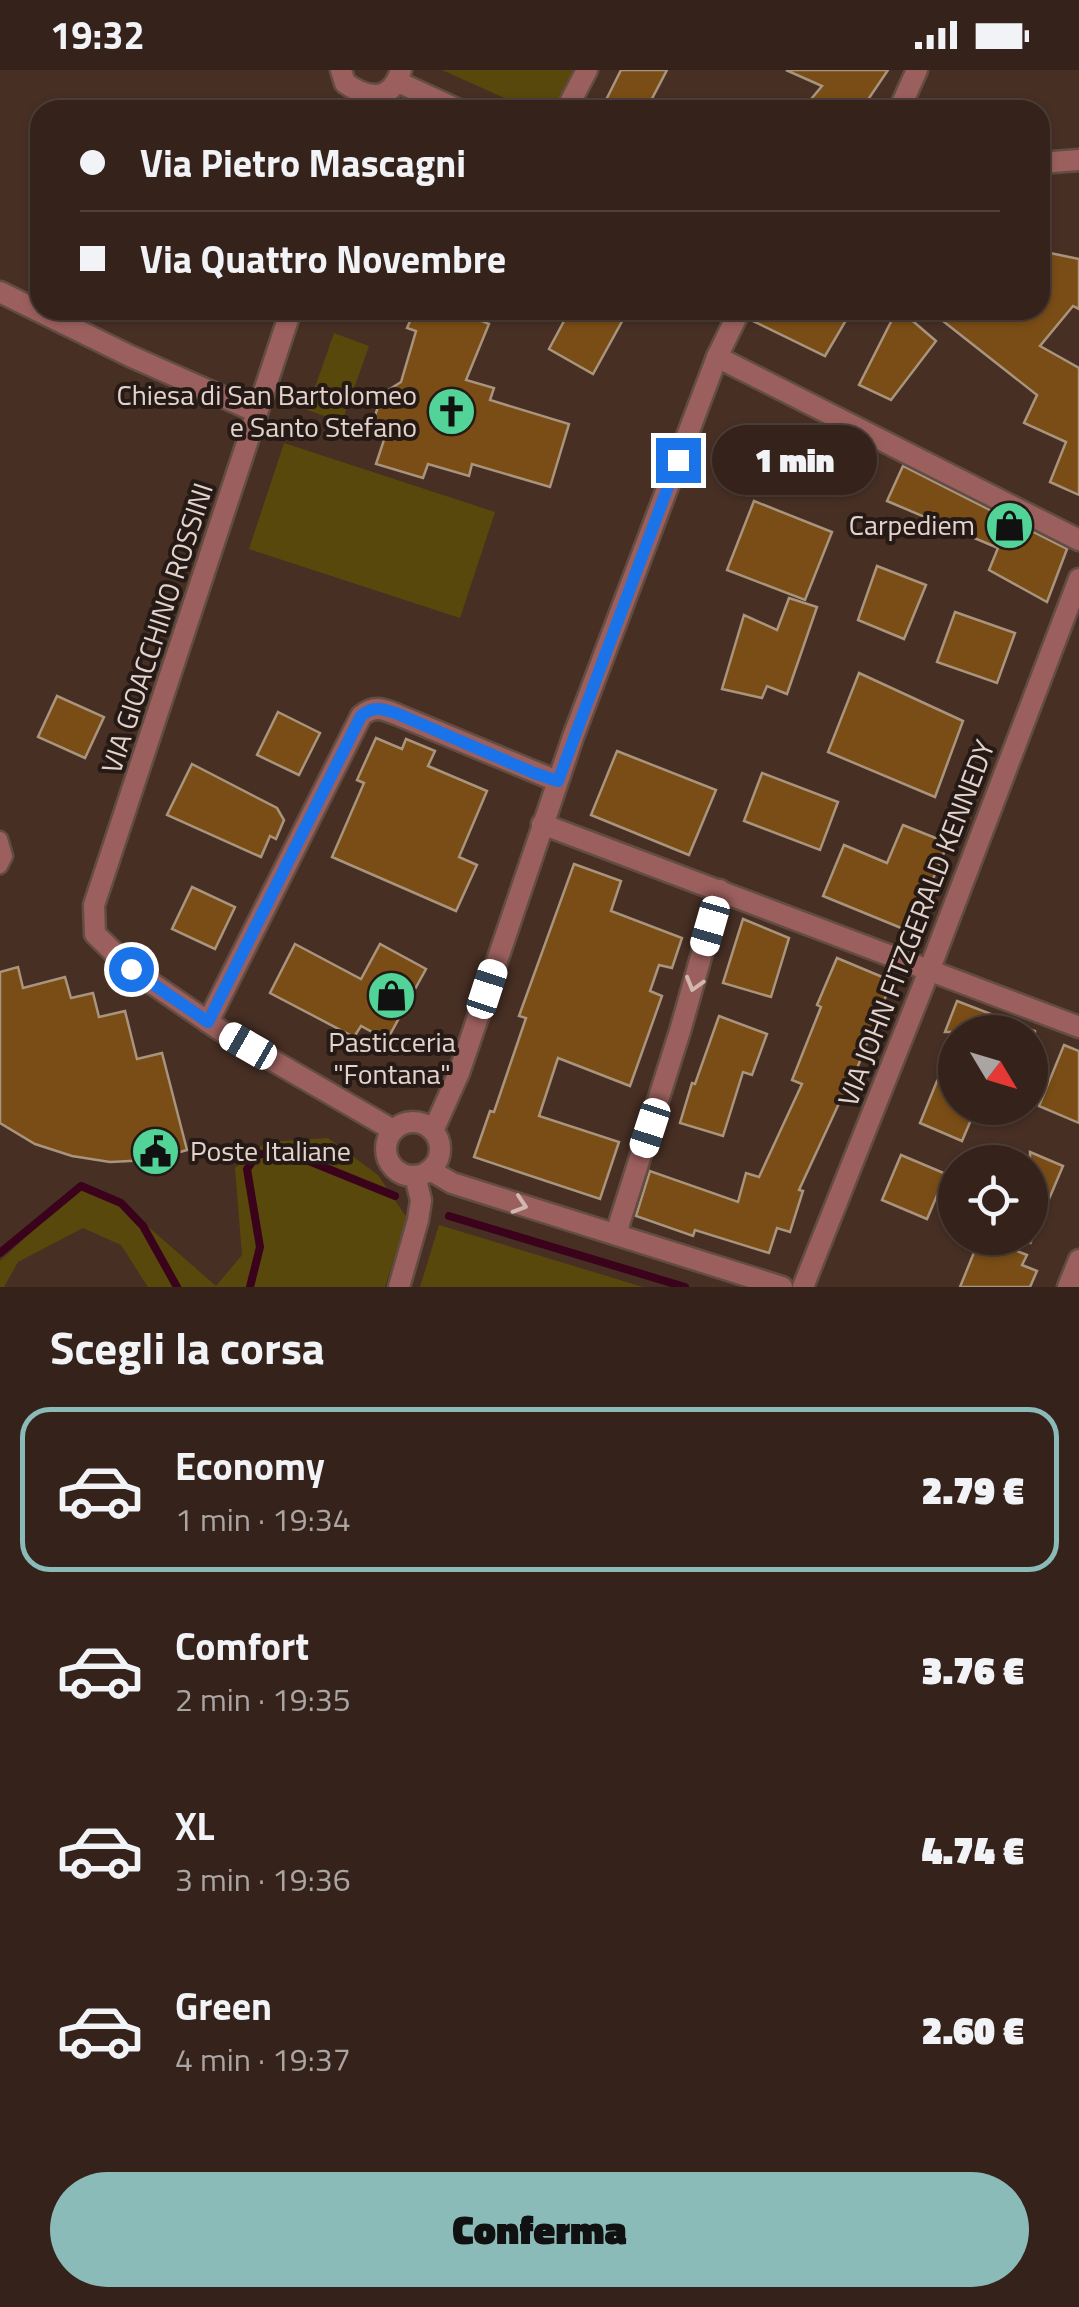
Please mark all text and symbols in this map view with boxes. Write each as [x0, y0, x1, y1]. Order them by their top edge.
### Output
text: 19:32 [50, 6, 145, 64]
text: Via Pietro Mascagni [140, 134, 466, 192]
text: Via Quattro Novembre [140, 230, 506, 288]
place label: Chiesa di San Bartolomeo e Santo Stefano [117, 373, 417, 448]
church icon: Chiesa di San Bartolomeo e Santo Stefano [426, 385, 478, 437]
callout: 1 min [713, 425, 878, 495]
text: 1 min [755, 436, 834, 484]
route end [656, 438, 701, 483]
street label: VIA GIOACCHINO ROSSINI [89, 477, 224, 779]
shop icon: Carpediem [984, 499, 1036, 551]
place label: Carpediem [849, 503, 975, 546]
street label: VIA JOHN FITZGERALD KENNEDY [826, 734, 1005, 1112]
car [687, 893, 733, 959]
route start [109, 947, 154, 992]
car [463, 956, 511, 1022]
shop icon: Pasticceria "Fontana" [366, 969, 418, 1021]
one-way arrow [685, 975, 706, 992]
north arrow [938, 1015, 1048, 1125]
map controls [938, 1015, 1048, 1255]
car [215, 1018, 281, 1074]
place label: Pasticceria "Fontana" [328, 1020, 456, 1095]
car [626, 1095, 674, 1161]
public building icon: Poste Italiane [129, 1125, 181, 1177]
place label: Poste Italiane [190, 1129, 351, 1172]
button: locate [938, 1145, 1048, 1255]
one-way arrow [511, 1193, 528, 1213]
text: Scegli la corsa [50, 1313, 325, 1381]
text: Economy [175, 1437, 325, 1495]
icon: car [55, 1445, 145, 1535]
text: 2.79 € [922, 1461, 1024, 1519]
text: 1 min · 19:34 [175, 1495, 351, 1543]
text: Comfort [175, 1617, 309, 1675]
icon: car [55, 1625, 145, 1715]
text: 3.76 € [922, 1641, 1024, 1699]
text: 2 min · 19:35 [175, 1675, 351, 1723]
text: XL [175, 1797, 215, 1855]
icon: car [55, 1805, 145, 1895]
text: 4.74 € [922, 1821, 1024, 1879]
text: 3 min · 19:36 [175, 1855, 351, 1903]
text: Green [175, 1977, 272, 2035]
icon: car [55, 1985, 145, 2075]
text: 2.60 € [922, 2001, 1024, 2059]
text: 4 min · 19:37 [175, 2035, 351, 2083]
button: Conferma [50, 2172, 1029, 2287]

